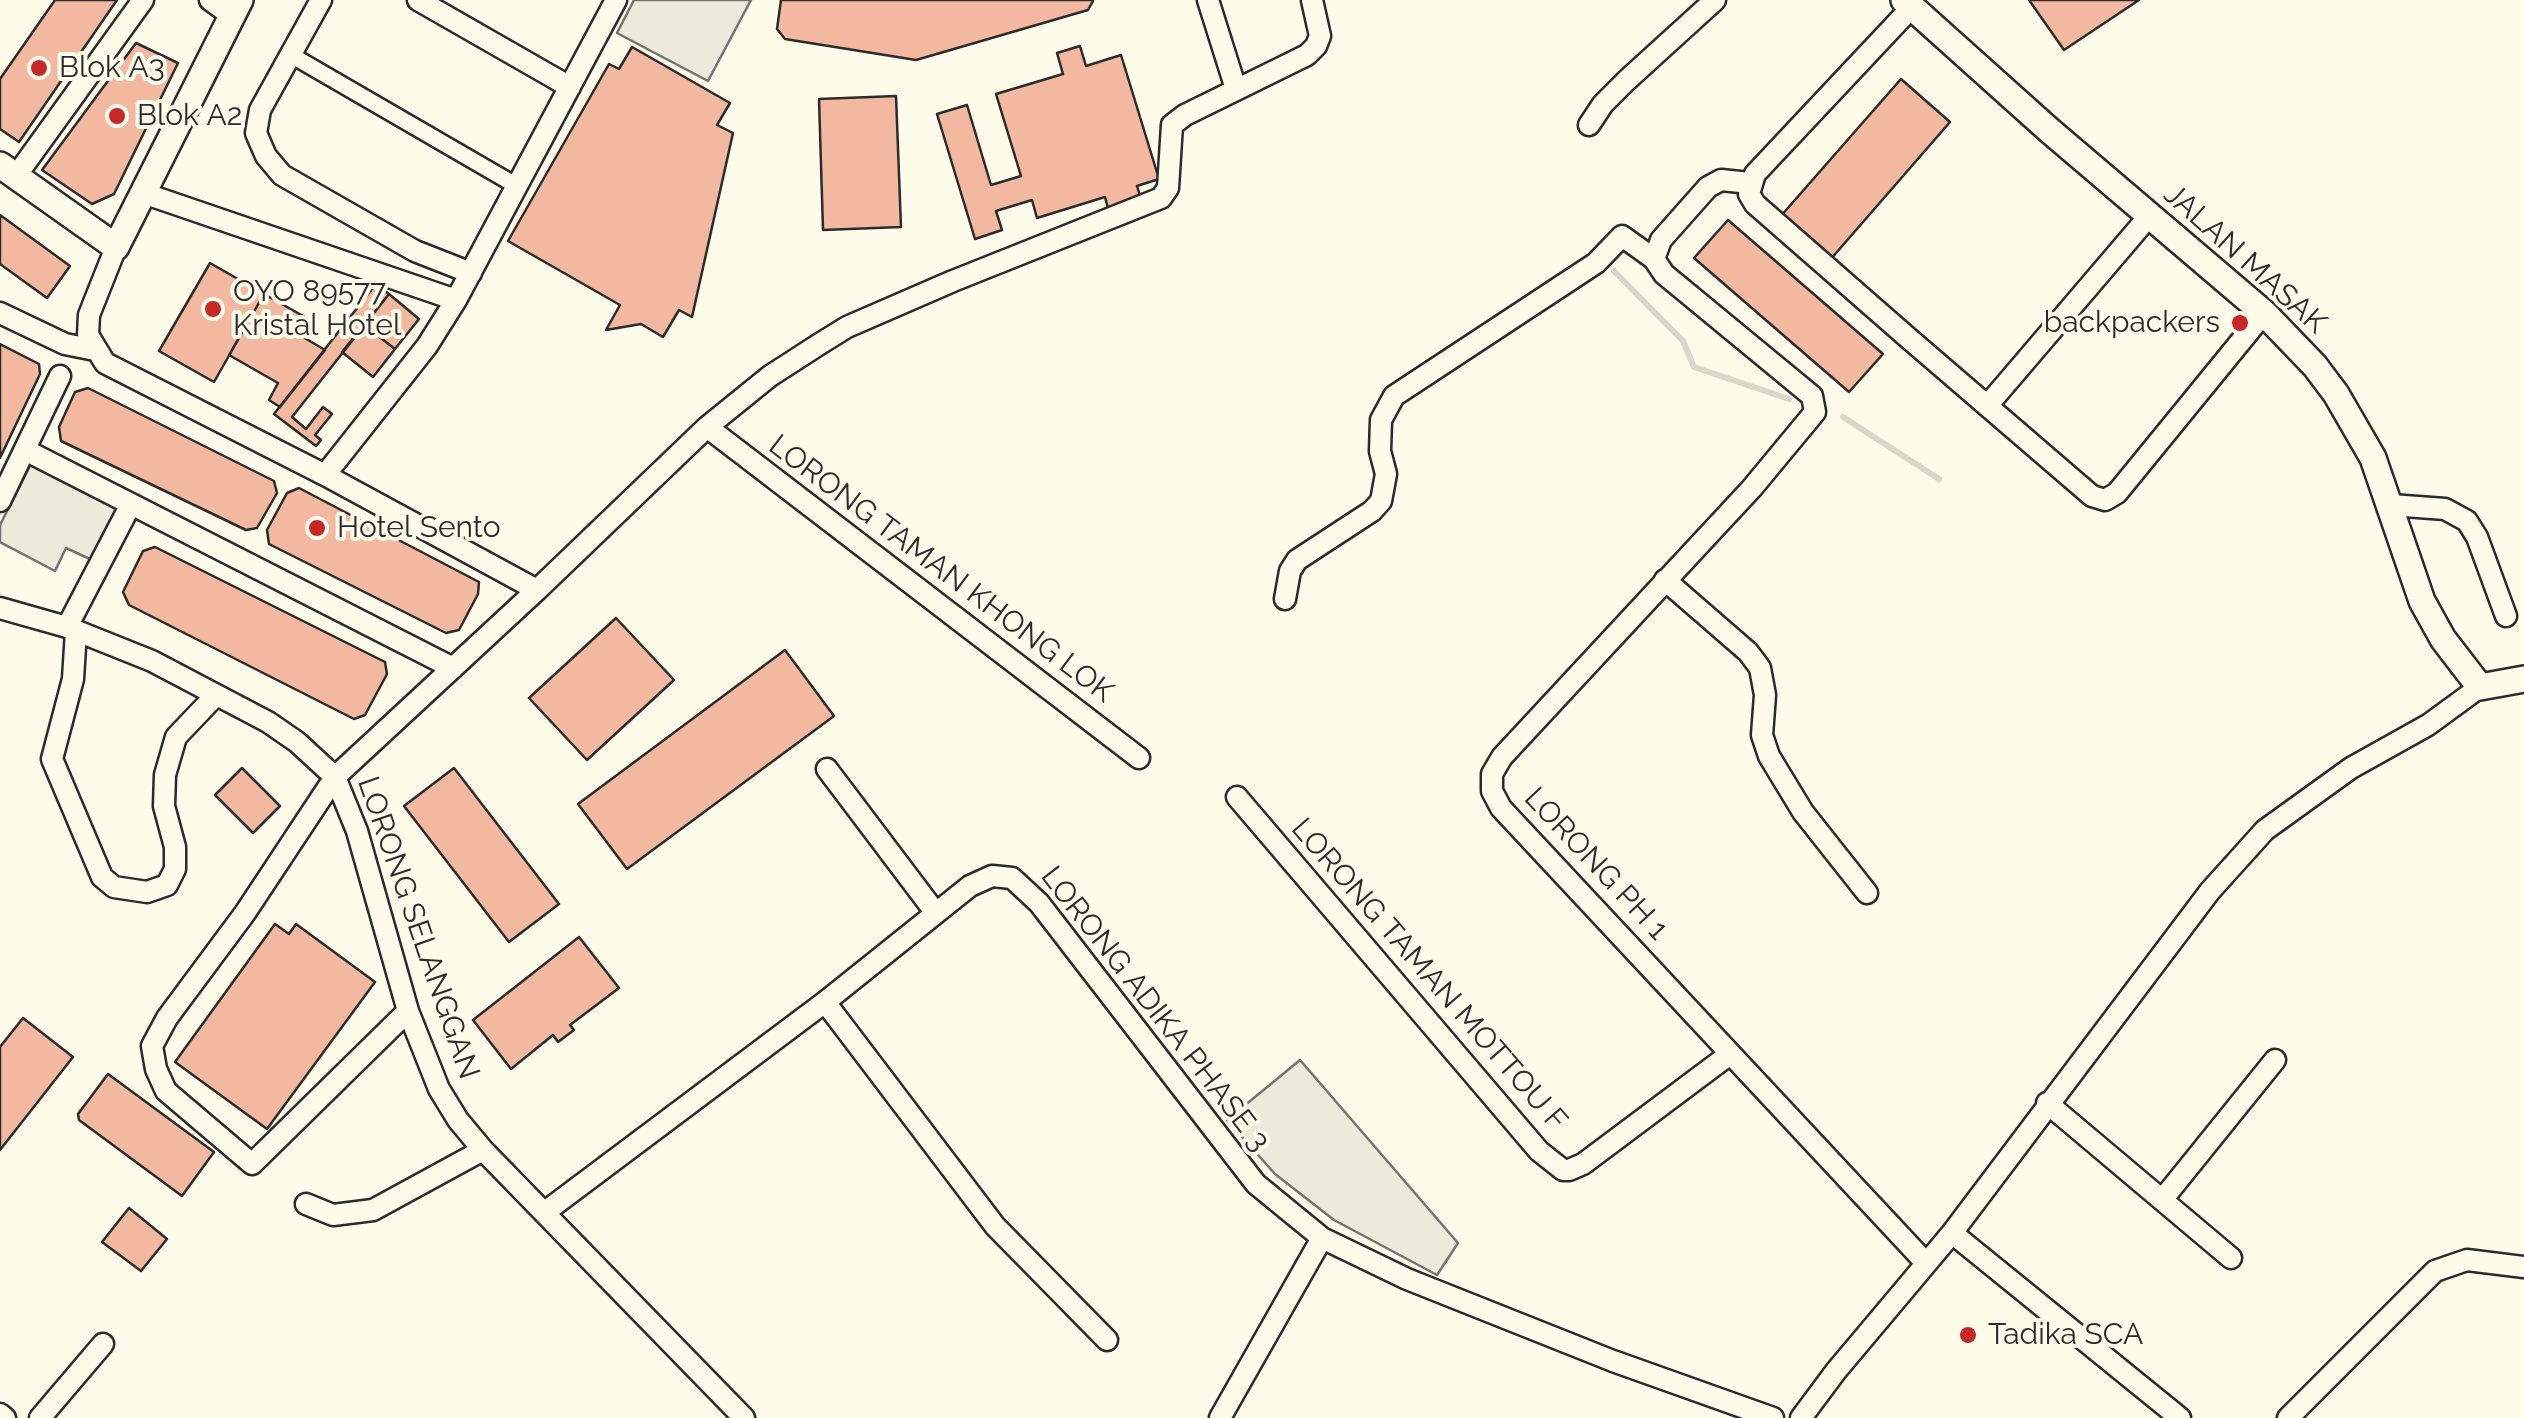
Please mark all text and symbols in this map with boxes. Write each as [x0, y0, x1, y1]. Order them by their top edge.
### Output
place label: Blok A3 [59, 50, 165, 86]
marker: Blok A3 [28, 57, 50, 79]
place label: Blok A2 [137, 98, 242, 134]
marker: Blok A2 [106, 105, 128, 127]
street label: JALAN MASAK [2156, 177, 2334, 341]
place label: OYO 89577 Kristal Hotel [233, 274, 401, 344]
marker: OYO 89577 Kristal Hotel [202, 298, 224, 320]
place label: backpackers [2044, 305, 2220, 341]
marker: backpackers [2229, 312, 2251, 334]
street label: LORONG TAMAN KHONG LOK [762, 428, 1120, 710]
place label: Hotel Sento [337, 510, 501, 546]
marker: Hotel Sento [306, 517, 328, 539]
street label: LORONG SELANGGAN [349, 772, 487, 1084]
street label: LORONG PH 1 [1516, 780, 1676, 948]
street label: LORONG TAMAN MOTTOU F [1284, 812, 1574, 1138]
street label: LORONG ADIKA PHASE 3 [1033, 860, 1277, 1158]
place label: Tadika SCA [1988, 1317, 2143, 1353]
marker: Tadika SCA [1957, 1324, 1979, 1346]

